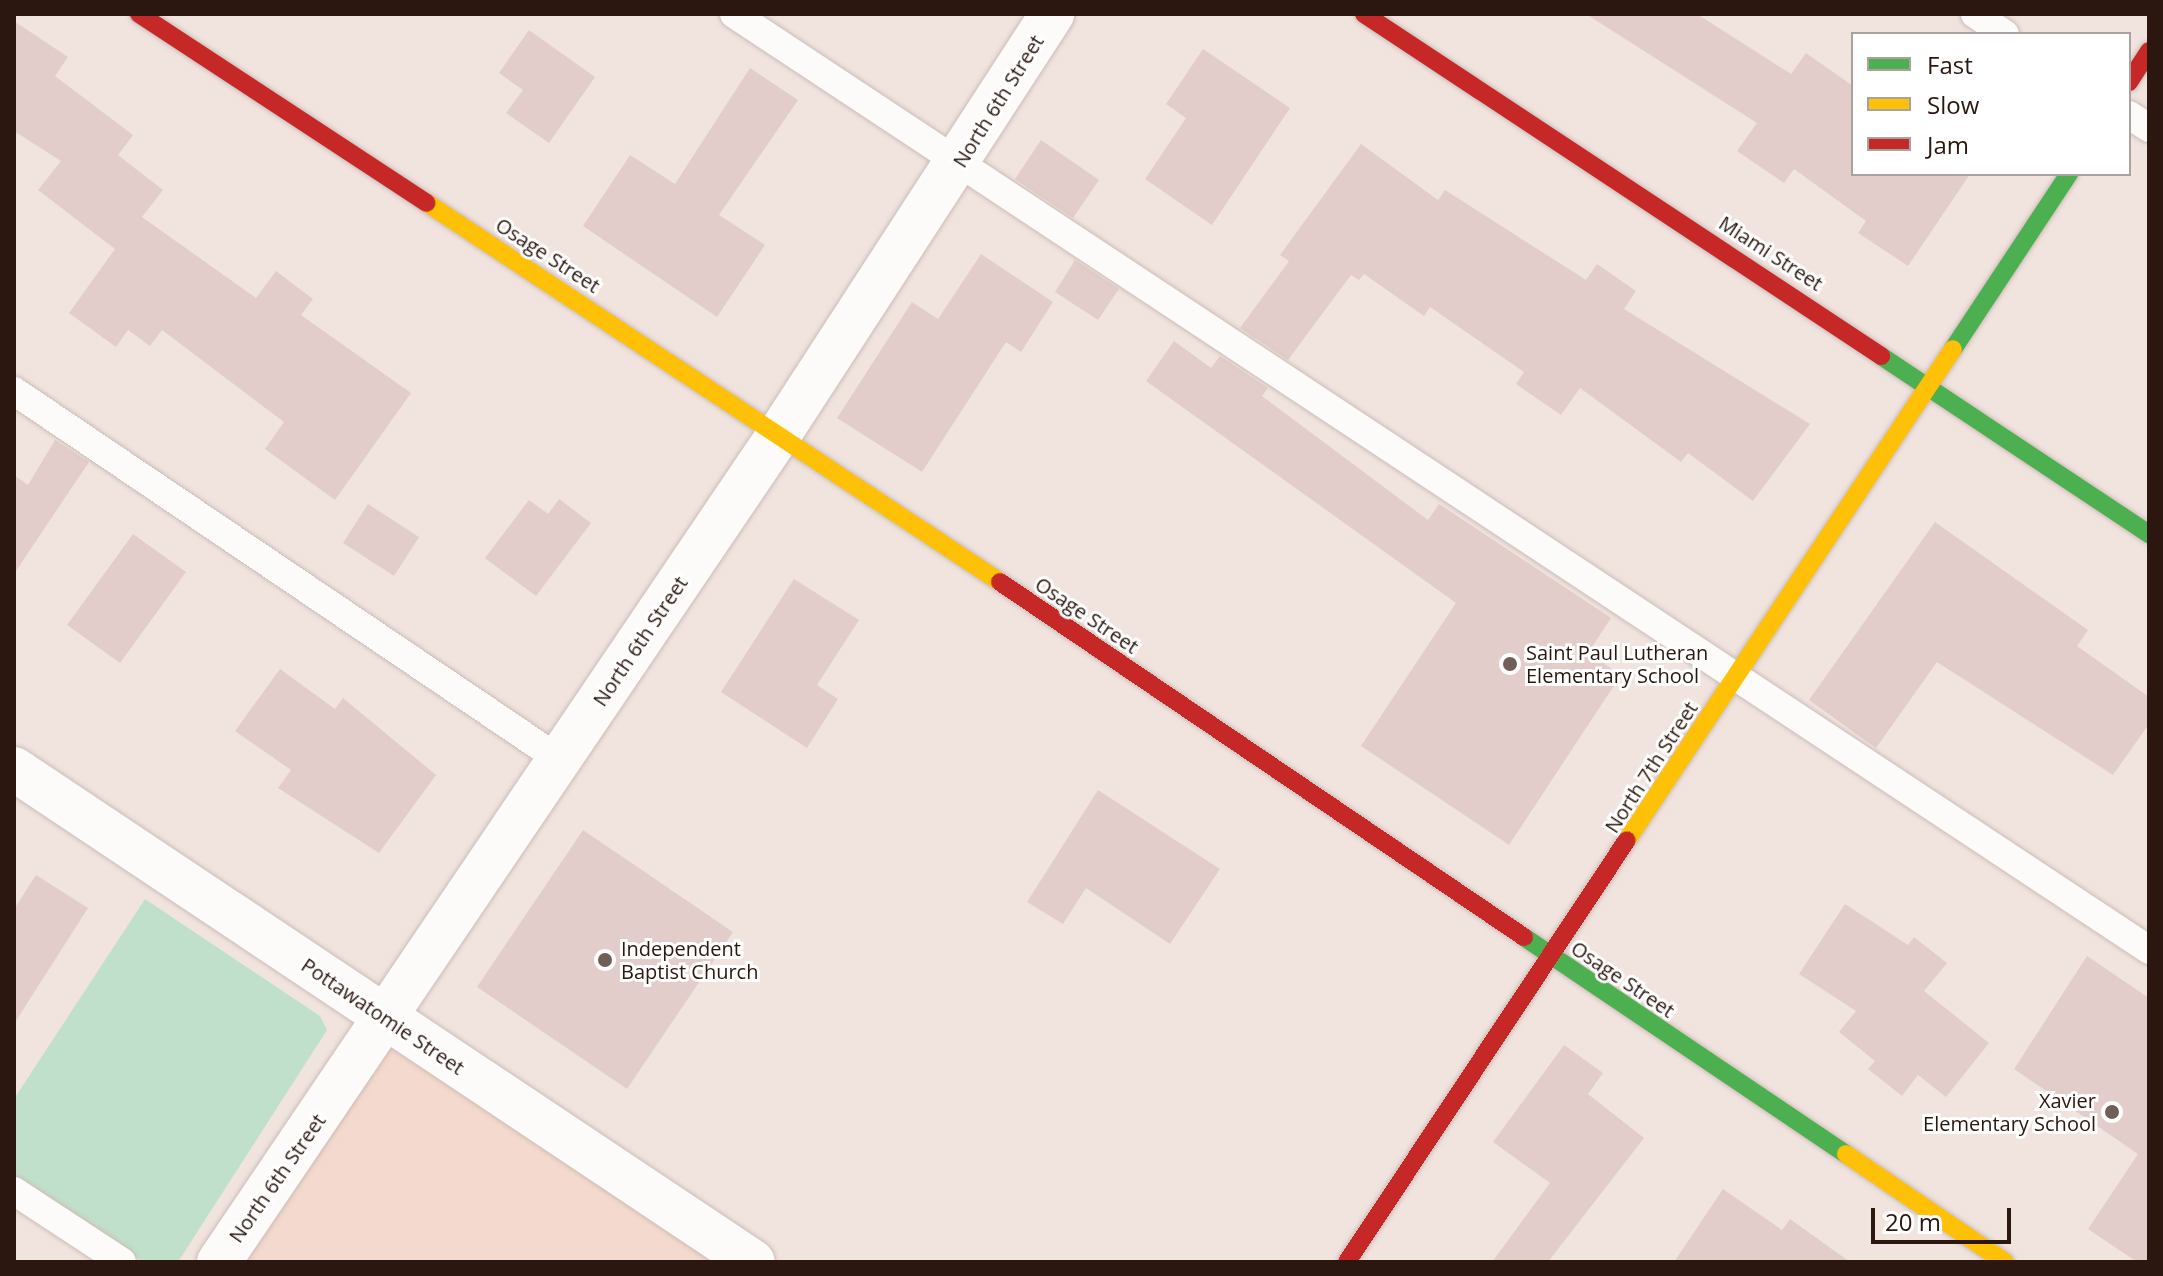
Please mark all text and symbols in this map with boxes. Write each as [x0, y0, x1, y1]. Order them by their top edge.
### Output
street label: North 6th Street [948, 30, 1048, 172]
legend [1851, 32, 2131, 176]
text: Fast [1927, 48, 1973, 81]
text: Slow [1927, 88, 1979, 121]
text: Jam [1927, 128, 1969, 161]
street label: Miami Street [1715, 211, 1827, 295]
street label: Osage Street [491, 212, 605, 298]
street label: North 6th Street [588, 571, 692, 711]
street label: Osage Street [1031, 572, 1143, 658]
place label: Saint Paul Lutheran Elementary School [1526, 640, 1708, 687]
marker: Saint Paul Lutheran Elementary School [1501, 655, 1519, 673]
street label: North 7th Street [1600, 697, 1702, 837]
place label: Independent Baptist Church [621, 936, 758, 983]
street label: Osage Street [1567, 936, 1679, 1022]
marker: Independent Baptist Church [596, 951, 614, 969]
street label: Pottawatomie Street [297, 953, 469, 1079]
place label: Xavier Elementary School [1923, 1088, 2096, 1135]
marker: Xavier Elementary School [2103, 1103, 2121, 1121]
street label: North 6th Street [224, 1109, 330, 1247]
scale bar [1875, 1192, 2015, 1242]
text: 20 m [1885, 1205, 1941, 1238]

